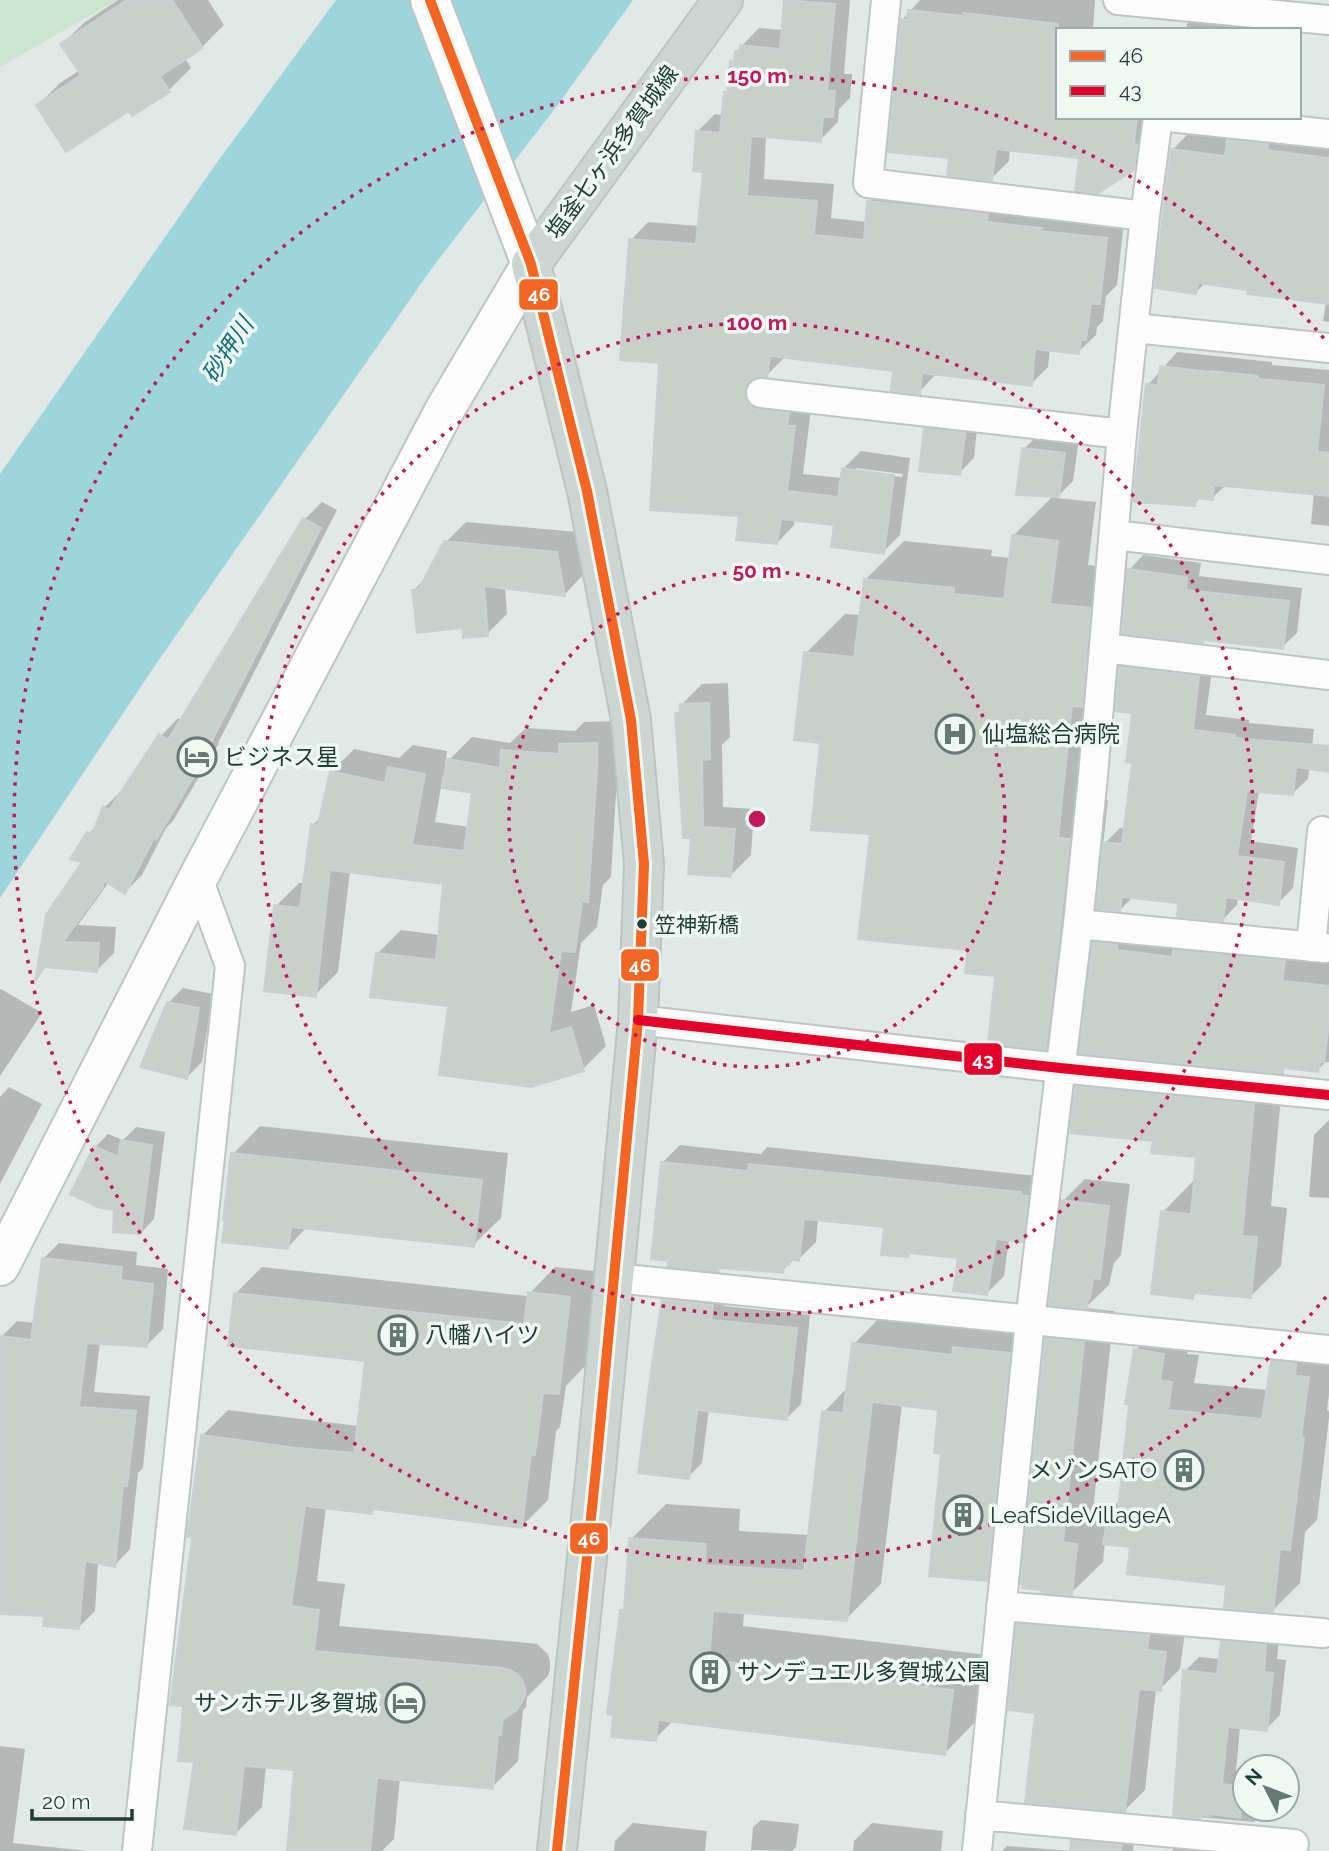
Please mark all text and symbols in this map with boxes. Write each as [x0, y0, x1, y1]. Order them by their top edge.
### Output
legend [1056, 28, 1301, 119]
text: 46 [1119, 43, 1143, 68]
street label: 塩釜七ヶ浜多賀城線 [540, 60, 683, 243]
text: 150 m [727, 63, 787, 88]
text: 43 [1119, 78, 1142, 103]
line badge: 46 [518, 278, 559, 311]
text: 46 [528, 283, 550, 305]
water label: 砂押川 [196, 309, 261, 388]
text: 100 m [727, 310, 787, 335]
text: 50 m [732, 558, 782, 583]
hospital icon: 仙塩総合病院 [934, 713, 976, 755]
place label: 仙塩総合病院 [982, 720, 1120, 747]
hotel icon: ビジネス星 [176, 736, 218, 778]
place label: ビジネス星 [224, 743, 339, 770]
centre of rings [745, 807, 769, 831]
place label: 笠神新橋 [655, 912, 739, 937]
marker: 笠神新橋 [635, 917, 649, 931]
line badge: 46 [620, 948, 660, 982]
text: 46 [629, 954, 651, 976]
line badge: 43 [963, 1042, 1003, 1076]
text: 43 [972, 1048, 994, 1070]
building icon: 八幡ハイツ [377, 1314, 419, 1356]
place label: 八幡ハイツ [425, 1321, 540, 1348]
building icon: メゾンSATO [1163, 1449, 1205, 1491]
place label: メゾンSATO [1030, 1456, 1157, 1483]
building icon: LeafSideVillageA [942, 1494, 984, 1536]
place label: LeafSideVillageA [990, 1501, 1171, 1528]
line badge: 46 [569, 1522, 609, 1555]
text: 46 [578, 1527, 600, 1549]
building icon: サンデュエル多賀城公園 [689, 1651, 731, 1693]
place label: サンデュエル多賀城公園 [737, 1658, 990, 1685]
hotel icon: サンホテル多賀城 [384, 1682, 426, 1724]
place label: サンホテル多賀城 [194, 1689, 378, 1716]
north arrow [1231, 1753, 1301, 1823]
text: N [1240, 1764, 1266, 1789]
scale bar [32, 1778, 131, 1822]
text: 20 m [42, 1789, 90, 1814]

